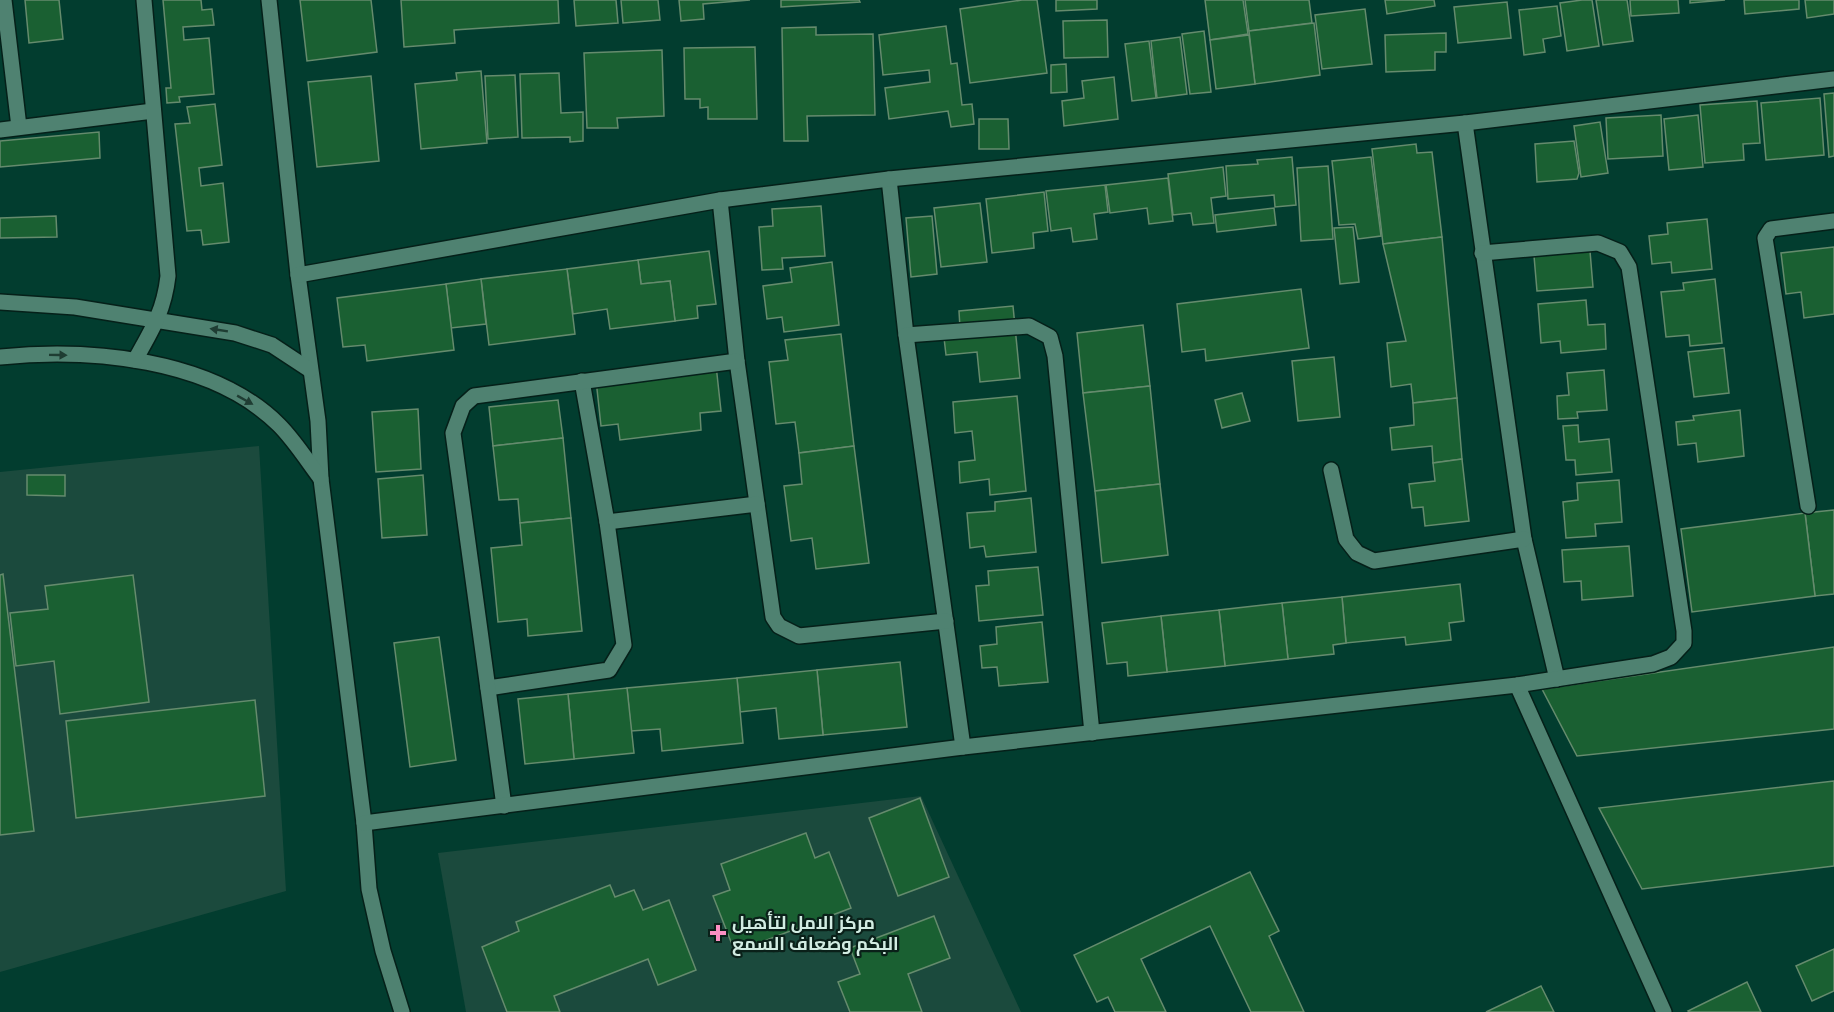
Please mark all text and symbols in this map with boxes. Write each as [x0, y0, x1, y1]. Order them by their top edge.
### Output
one-way arrow [210, 325, 229, 334]
one-way arrow [49, 350, 68, 360]
one-way arrow [237, 395, 254, 405]
place label: مركز الامل لتأهيل البكم وضعاف السمع [732, 910, 899, 956]
marker: مركز الامل لتأهيل البكم وضعاف السمع [709, 924, 727, 942]

